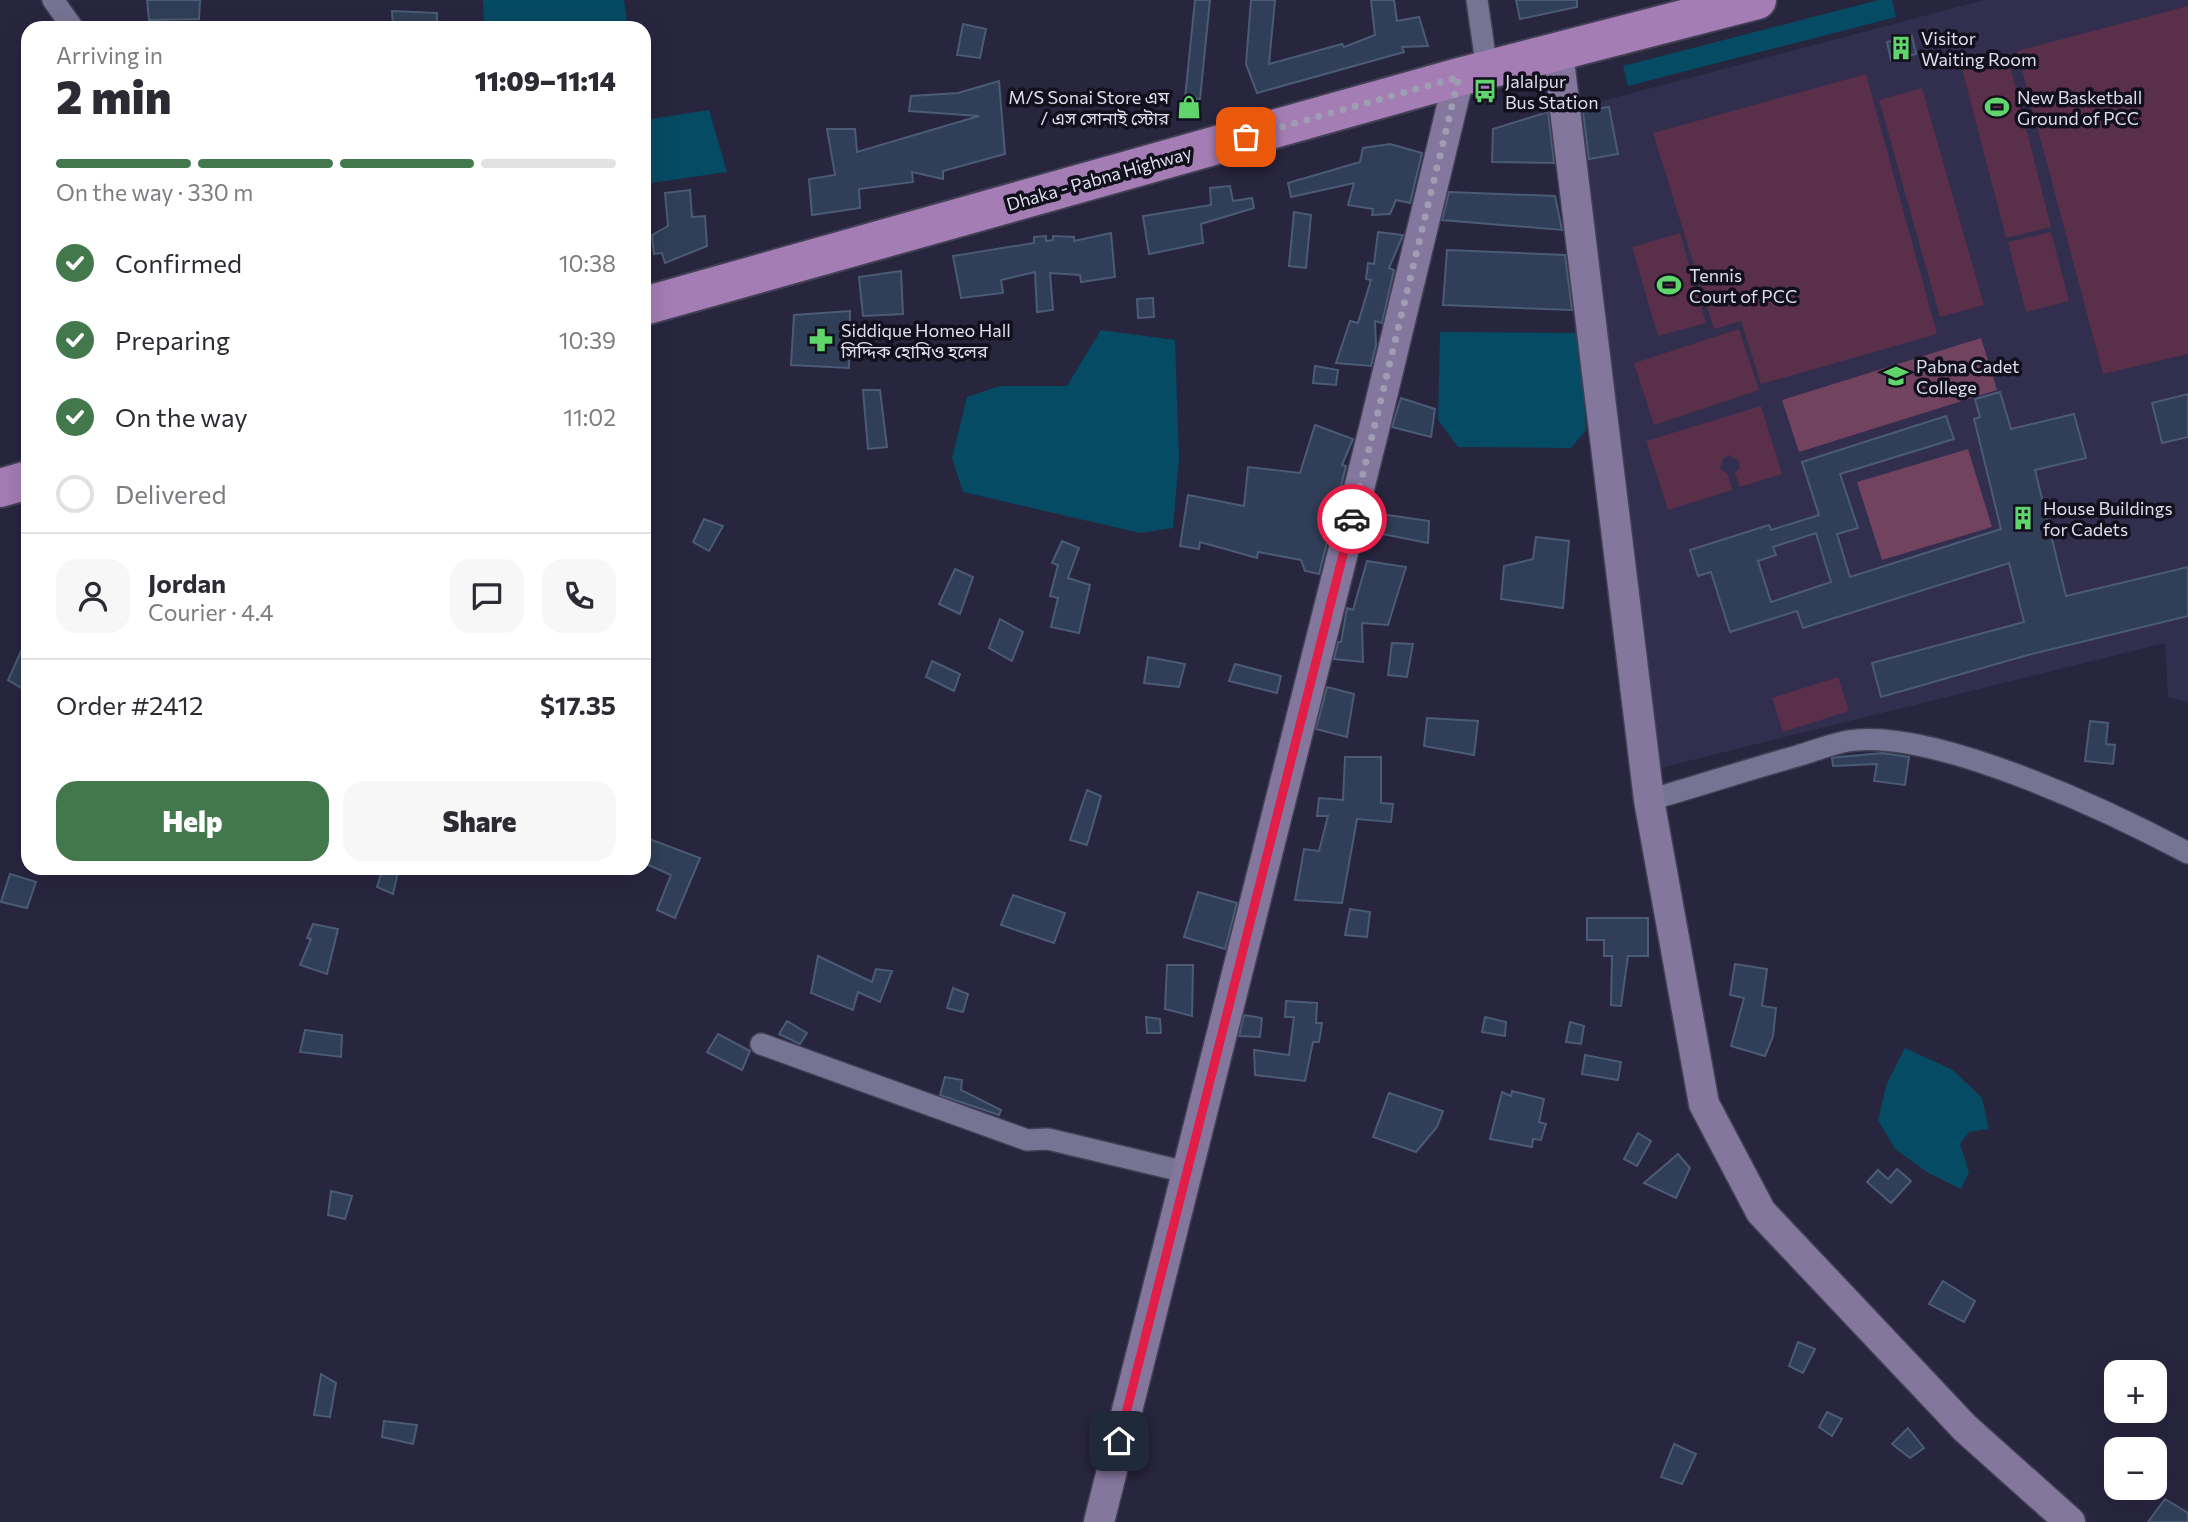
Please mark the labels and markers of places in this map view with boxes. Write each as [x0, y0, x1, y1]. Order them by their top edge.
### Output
place label: Visitor Waiting Room [1921, 27, 2037, 70]
building icon: Visitor Waiting Room [1887, 34, 1915, 62]
place label: Jalalpur Bus Station [1505, 70, 1599, 113]
bus stop icon: Jalalpur Bus Station [1471, 77, 1499, 105]
place label: M/S Sonai Store এম / এস সোনাই স্টোর [1008, 86, 1170, 129]
place label: New Basketball Ground of PCC [2017, 86, 2142, 129]
shop icon: M/S Sonai Store এম / এস সোনাই স্টোর [1175, 93, 1203, 121]
sports icon: New Basketball Ground of PCC [1983, 93, 2011, 121]
pin [1216, 107, 1276, 167]
place label: Tennis Court of PCC [1689, 264, 1797, 307]
sports icon: Tennis Court of PCC [1655, 271, 1683, 299]
place label: Siddique Homeo Hall সিদ্দিক হোমিও হলের [840, 319, 1011, 362]
pharmacy icon: Siddique Homeo Hall সিদ্দিক হোমিও হলের [807, 326, 835, 354]
place label: Pabna Cadet College [1916, 355, 2019, 398]
school or university icon: Pabna Cadet College [1882, 362, 1910, 390]
place label: House Buildings for Cadets [2043, 497, 2173, 540]
building icon: House Buildings for Cadets [2009, 504, 2037, 532]
pin [1089, 1411, 1149, 1471]

